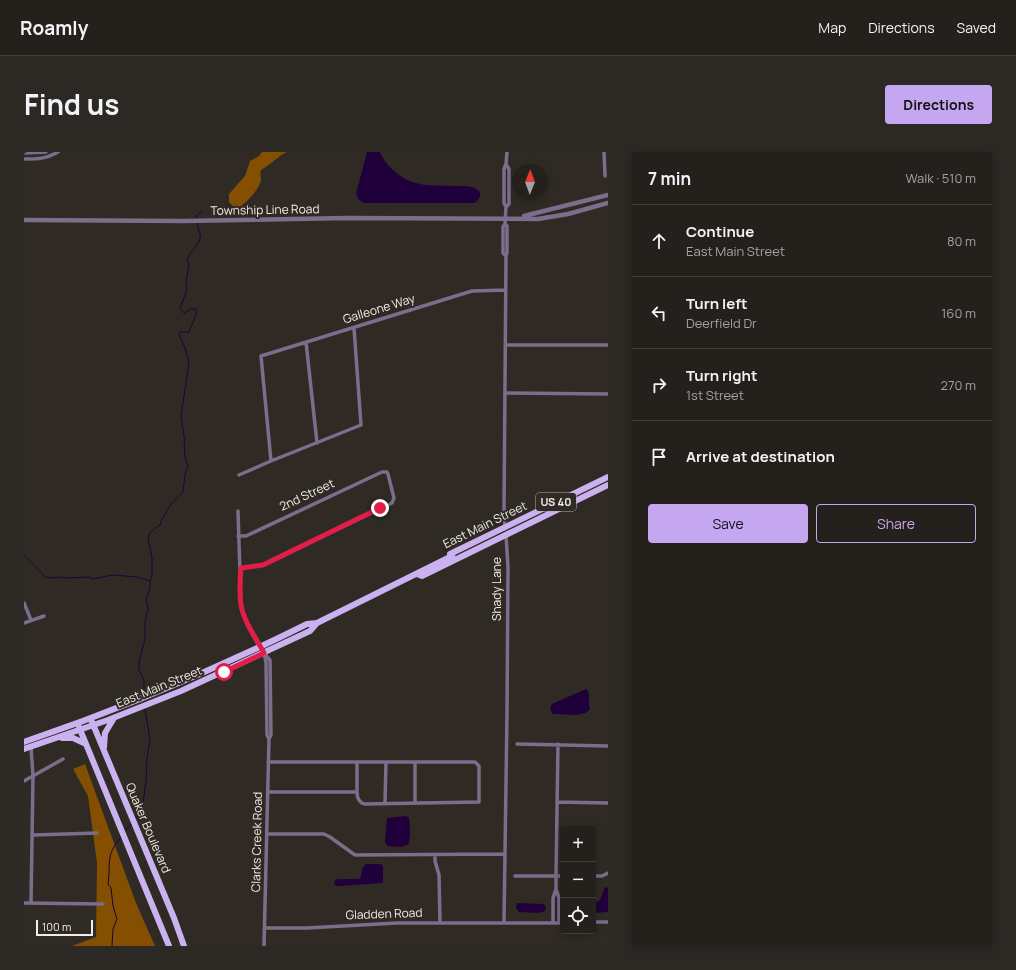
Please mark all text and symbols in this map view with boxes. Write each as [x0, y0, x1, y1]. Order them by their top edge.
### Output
text: Roamly [20, 15, 88, 41]
text: Map [818, 18, 846, 37]
text: Directions [868, 18, 935, 37]
text: Saved [957, 18, 996, 37]
text: Find us [24, 85, 119, 123]
button: Directions [885, 85, 992, 124]
north arrow [512, 164, 548, 200]
text: 7 min [648, 167, 691, 190]
text: Walk · 510 m [905, 169, 976, 187]
street label: Township Line Road [210, 200, 320, 219]
text: Continue [686, 221, 754, 242]
icon: ahead [648, 230, 670, 252]
text: 80 m [947, 232, 976, 250]
text: East Main Street [686, 242, 785, 260]
street label: Galleone Way [341, 289, 418, 328]
text: Turn left [686, 293, 748, 314]
icon: left [648, 302, 670, 324]
text: 160 m [941, 304, 976, 322]
text: Deerfield Dr [686, 314, 757, 332]
text: Turn right [686, 365, 757, 386]
icon: right [648, 374, 670, 396]
text: 270 m [941, 376, 976, 394]
text: 1st Street [686, 386, 744, 404]
icon: arrive [648, 446, 670, 468]
text: Arrive at destination [686, 446, 835, 467]
street label: 2nd Street [277, 474, 337, 515]
road number: US 40 [536, 493, 576, 511]
street label: East Main Street [440, 497, 530, 552]
route end [371, 499, 389, 517]
button: Save [648, 504, 808, 543]
button: Share [816, 504, 976, 543]
street label: Shady Lane [488, 557, 505, 621]
street label: East Main Street [113, 661, 205, 712]
route start [215, 663, 233, 681]
street label: Quaker Boulevard [122, 780, 175, 876]
street label: Clarks Creek Road [247, 792, 266, 892]
map controls [560, 826, 596, 934]
button: + [560, 826, 596, 862]
button: − [560, 862, 596, 898]
button: locate [560, 898, 596, 934]
street label: Gladden Road [345, 904, 423, 923]
scale bar [36, 918, 93, 937]
text: 100 m [42, 919, 71, 934]

